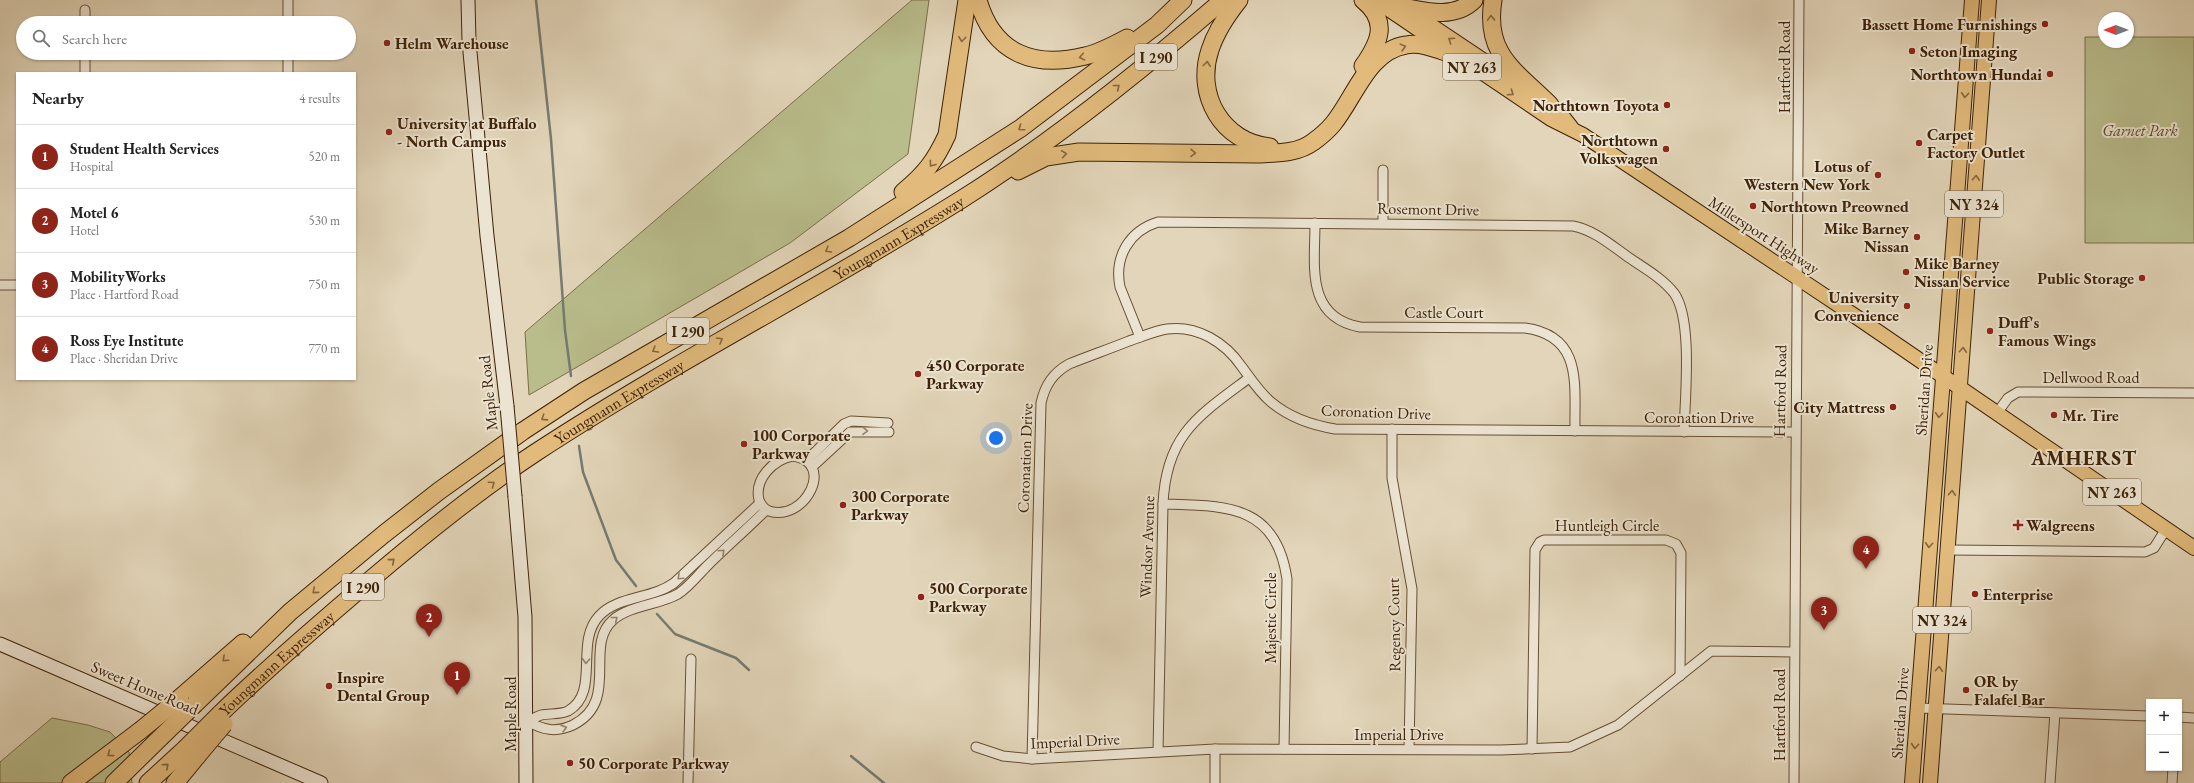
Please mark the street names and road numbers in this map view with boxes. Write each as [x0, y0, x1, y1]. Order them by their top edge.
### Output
street label: Hartford Road [1774, 20, 1795, 113]
road number: I 290 [1135, 44, 1177, 70]
road number: NY 263 [1443, 54, 1501, 80]
street label: Youngmann Expressway [829, 190, 968, 284]
street label: Millersport Highway [1705, 191, 1824, 279]
road number: NY 324 [1945, 191, 2003, 217]
street label: Rosemont Drive [1377, 198, 1479, 220]
street label: Castle Court [1404, 302, 1484, 323]
road number: I 290 [667, 318, 709, 344]
street label: Hartford Road [1769, 344, 1791, 437]
street label: Sheridan Drive [1910, 344, 1938, 436]
street label: Youngmann Expressway [550, 353, 688, 449]
street label: Maple Road [474, 354, 502, 432]
street label: Dellwood Road [2042, 367, 2140, 388]
street label: Coronation Drive [1321, 400, 1431, 424]
street label: Coronation Drive [1013, 403, 1037, 513]
street label: Coronation Drive [1644, 407, 1754, 428]
road number: NY 263 [2083, 479, 2141, 505]
street label: Windsor Avenue [1135, 495, 1159, 599]
street label: Huntleigh Circle [1555, 515, 1659, 536]
street label: Majestic Circle [1260, 572, 1281, 664]
road number: I 290 [342, 574, 384, 600]
street label: Regency Court [1383, 578, 1405, 672]
street label: Youngmann Expressway [214, 605, 339, 720]
road number: NY 324 [1913, 607, 1971, 633]
street label: Sweet Home Road [88, 656, 203, 720]
street label: Sheridan Drive [1886, 667, 1914, 759]
street label: Hartford Road [1769, 668, 1790, 761]
street label: Maple Road [500, 675, 521, 752]
street label: Imperial Drive [1354, 724, 1444, 745]
street label: Imperial Drive [1030, 728, 1120, 754]

